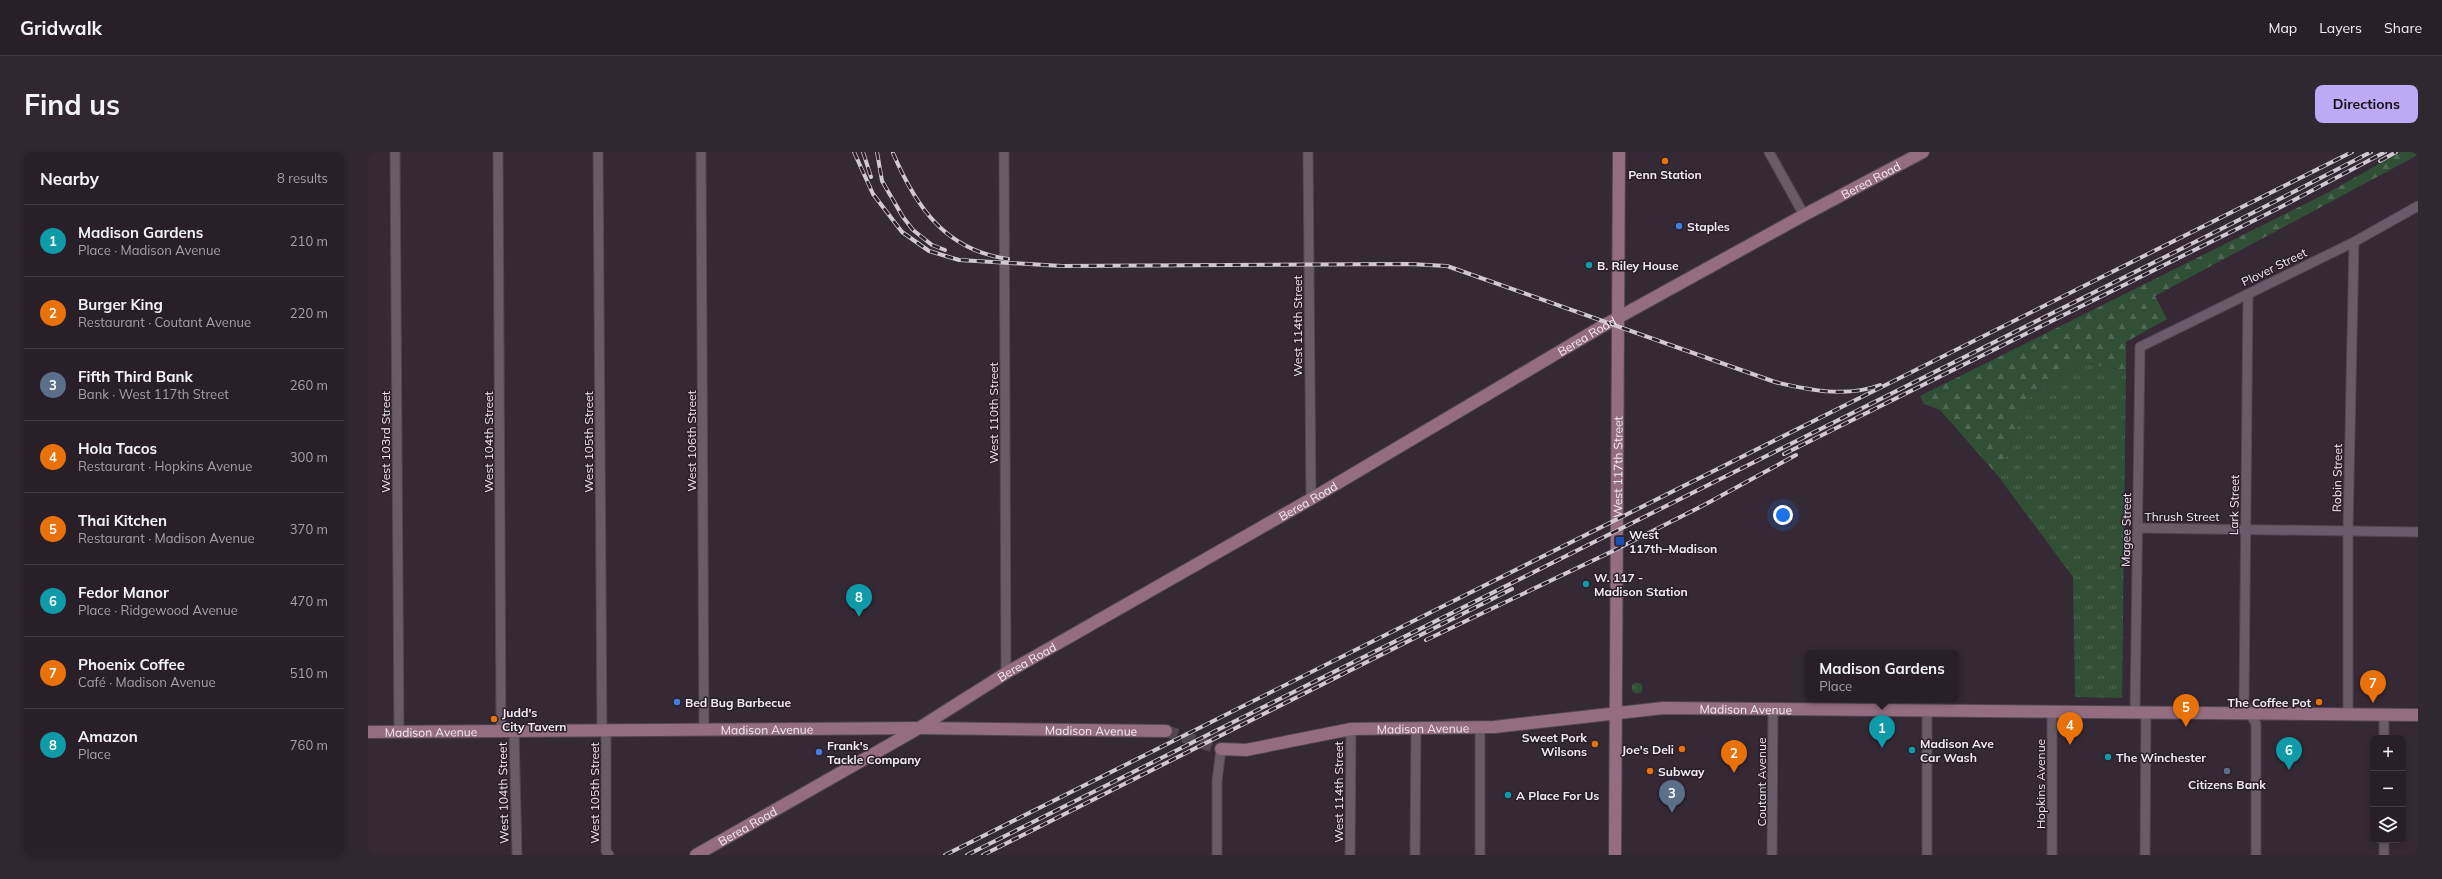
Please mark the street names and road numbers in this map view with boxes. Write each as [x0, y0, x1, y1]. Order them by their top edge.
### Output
street label: Berea Road [1838, 158, 1903, 202]
street label: Plover Street [2239, 245, 2309, 289]
street label: West 114th Street [1290, 275, 1305, 377]
street label: Berea Road [1555, 313, 1618, 359]
street label: West 110th Street [986, 362, 1001, 464]
street label: West 106th Street [684, 390, 699, 492]
street label: West 103rd Street [378, 391, 393, 493]
street label: West 104th Street [481, 391, 496, 493]
street label: West 105th Street [581, 391, 596, 493]
street label: West 117th Street [1609, 416, 1625, 518]
street label: Robin Street [2329, 444, 2345, 512]
street label: Lark Street [2226, 475, 2242, 535]
street label: Berea Road [1276, 478, 1340, 524]
street label: Magee Street [2118, 493, 2134, 567]
street label: Thrush Street [2145, 509, 2219, 524]
street label: Berea Road [994, 639, 1058, 684]
street label: Madison Avenue [1700, 701, 1792, 717]
street label: Madison Avenue [1377, 720, 1469, 736]
street label: Madison Avenue [721, 721, 813, 737]
street label: Madison Avenue [1045, 722, 1137, 738]
street label: Madison Avenue [385, 724, 477, 739]
street label: Coutant Avenue [1754, 737, 1769, 827]
street label: Hopkins Avenue [2033, 739, 2048, 829]
street label: West 114th Street [1331, 741, 1346, 843]
street label: West 104th Street [495, 742, 511, 844]
street label: West 105th Street [587, 742, 602, 844]
street label: Berea Road [715, 803, 779, 848]

